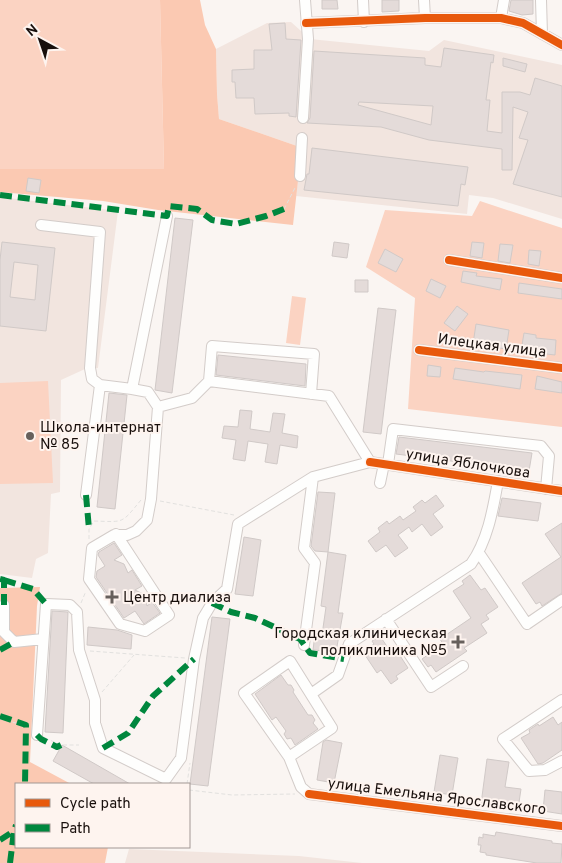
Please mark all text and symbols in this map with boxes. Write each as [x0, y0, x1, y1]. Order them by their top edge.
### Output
north arrow [15, 15, 65, 65]
text: N [23, 21, 42, 41]
street label: Илецкая улица [437, 330, 547, 363]
place label: Школа-интернат № 85 [40, 419, 161, 455]
marker: Школа-интернат № 85 [24, 430, 36, 442]
street label: улица Яблочкова [404, 445, 531, 484]
place label: Центр диализа [123, 589, 231, 608]
marker: Центр диализа [105, 590, 119, 604]
place label: Городская клиническая поликлиника №5 [274, 625, 447, 661]
marker: Городская клиническая поликлиника №5 [451, 635, 465, 649]
street label: улица Емельяна Ярославского [327, 775, 547, 820]
legend [15, 783, 190, 848]
text: Cycle path [60, 795, 131, 814]
text: Path [60, 820, 91, 839]

